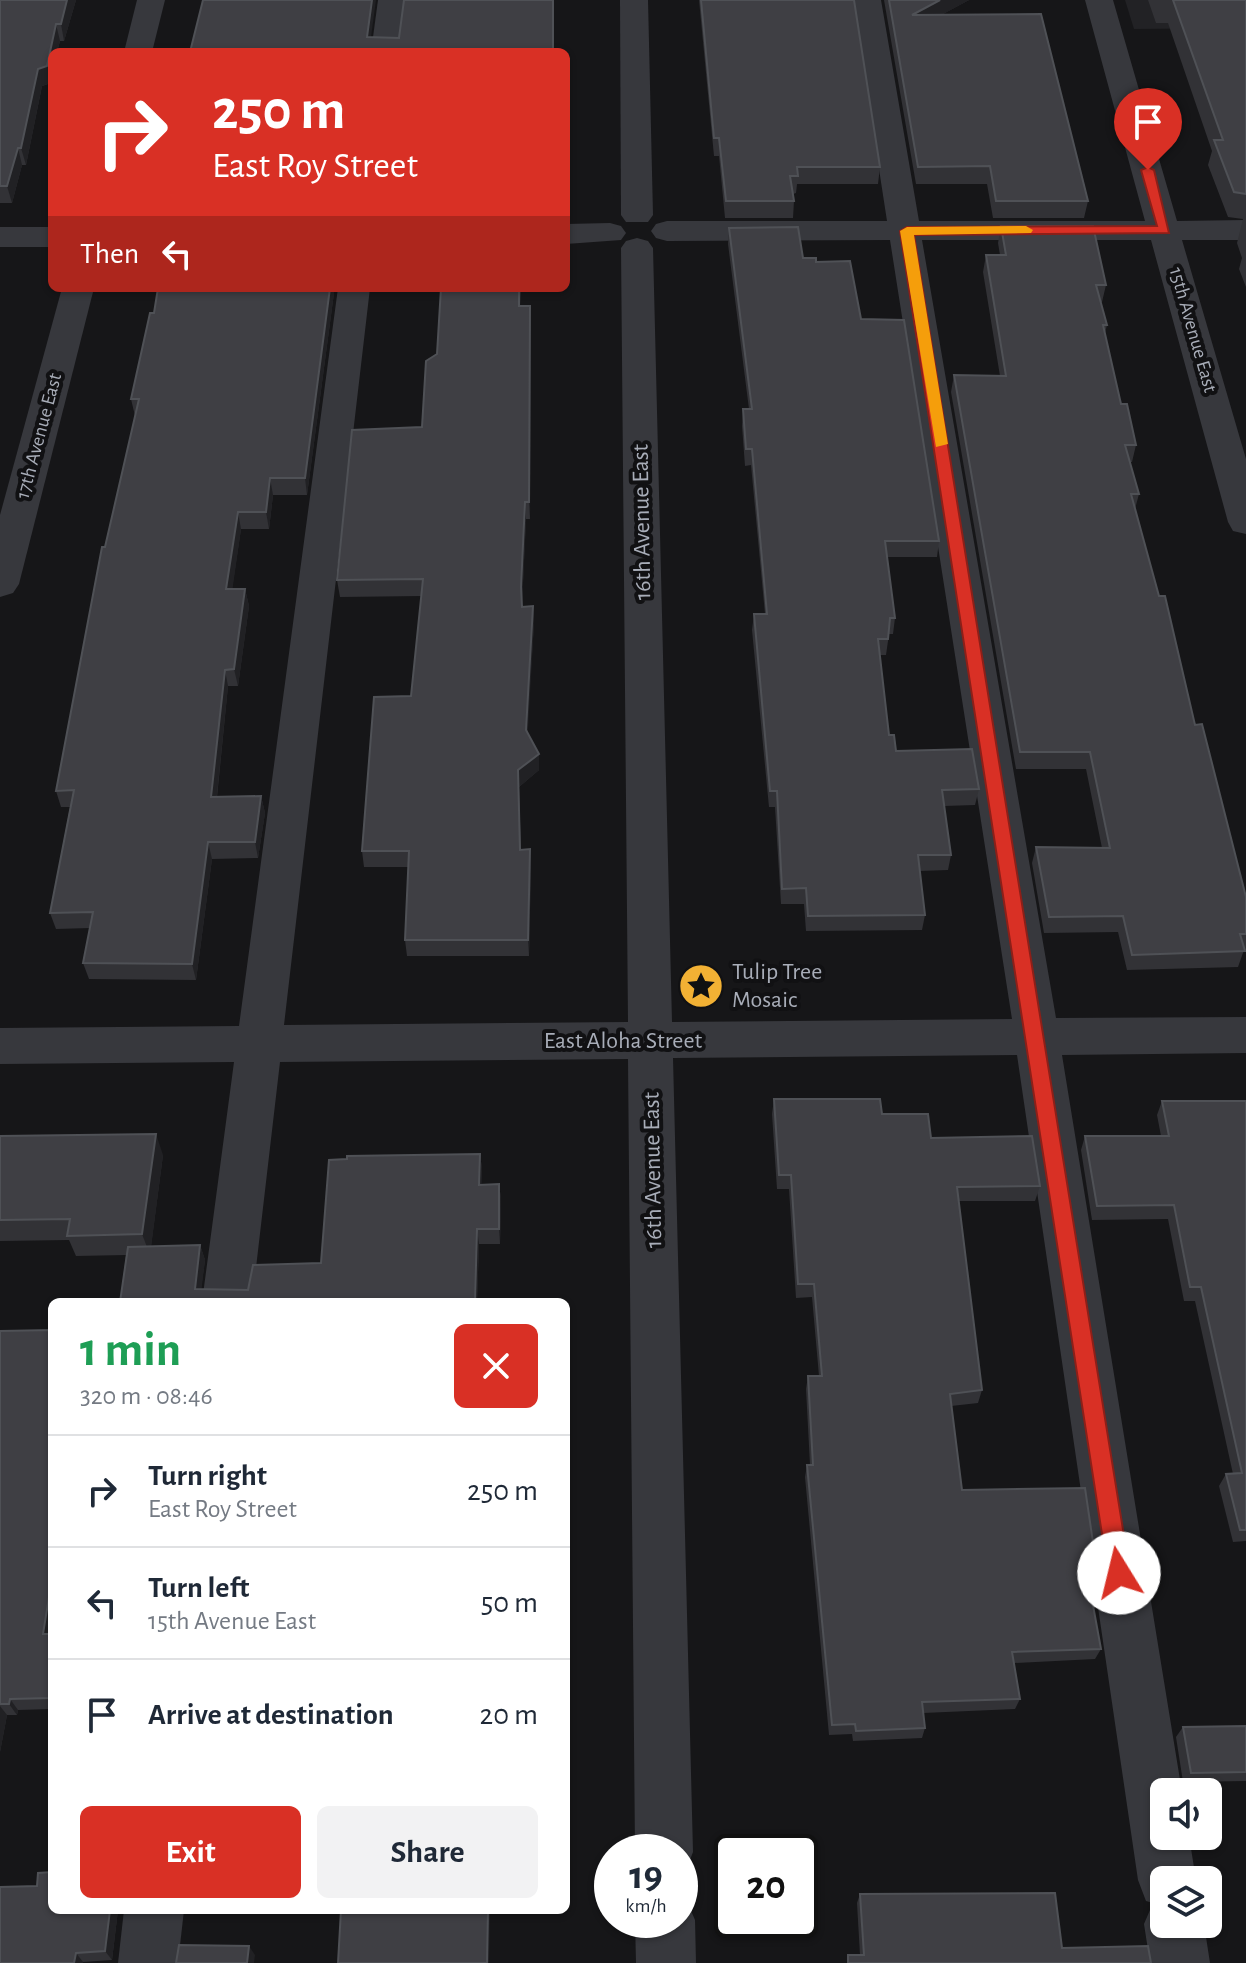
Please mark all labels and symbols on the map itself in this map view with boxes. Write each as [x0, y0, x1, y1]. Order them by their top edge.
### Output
pin [1114, 88, 1182, 170]
street label: 15th Avenue East [1166, 265, 1221, 395]
street label: 17th Avenue East [13, 370, 66, 501]
street label: 16th Avenue East [629, 443, 655, 600]
place label: Tulip Tree Mosaic [732, 960, 822, 1012]
place icon: Tulip Tree Mosaic [677, 962, 725, 1010]
street label: East Aloha Street [544, 1029, 702, 1053]
street label: 16th Avenue East [640, 1091, 666, 1248]
position arrow [1077, 1531, 1161, 1615]
speed limit sign: 20 [714, 1834, 818, 1938]

